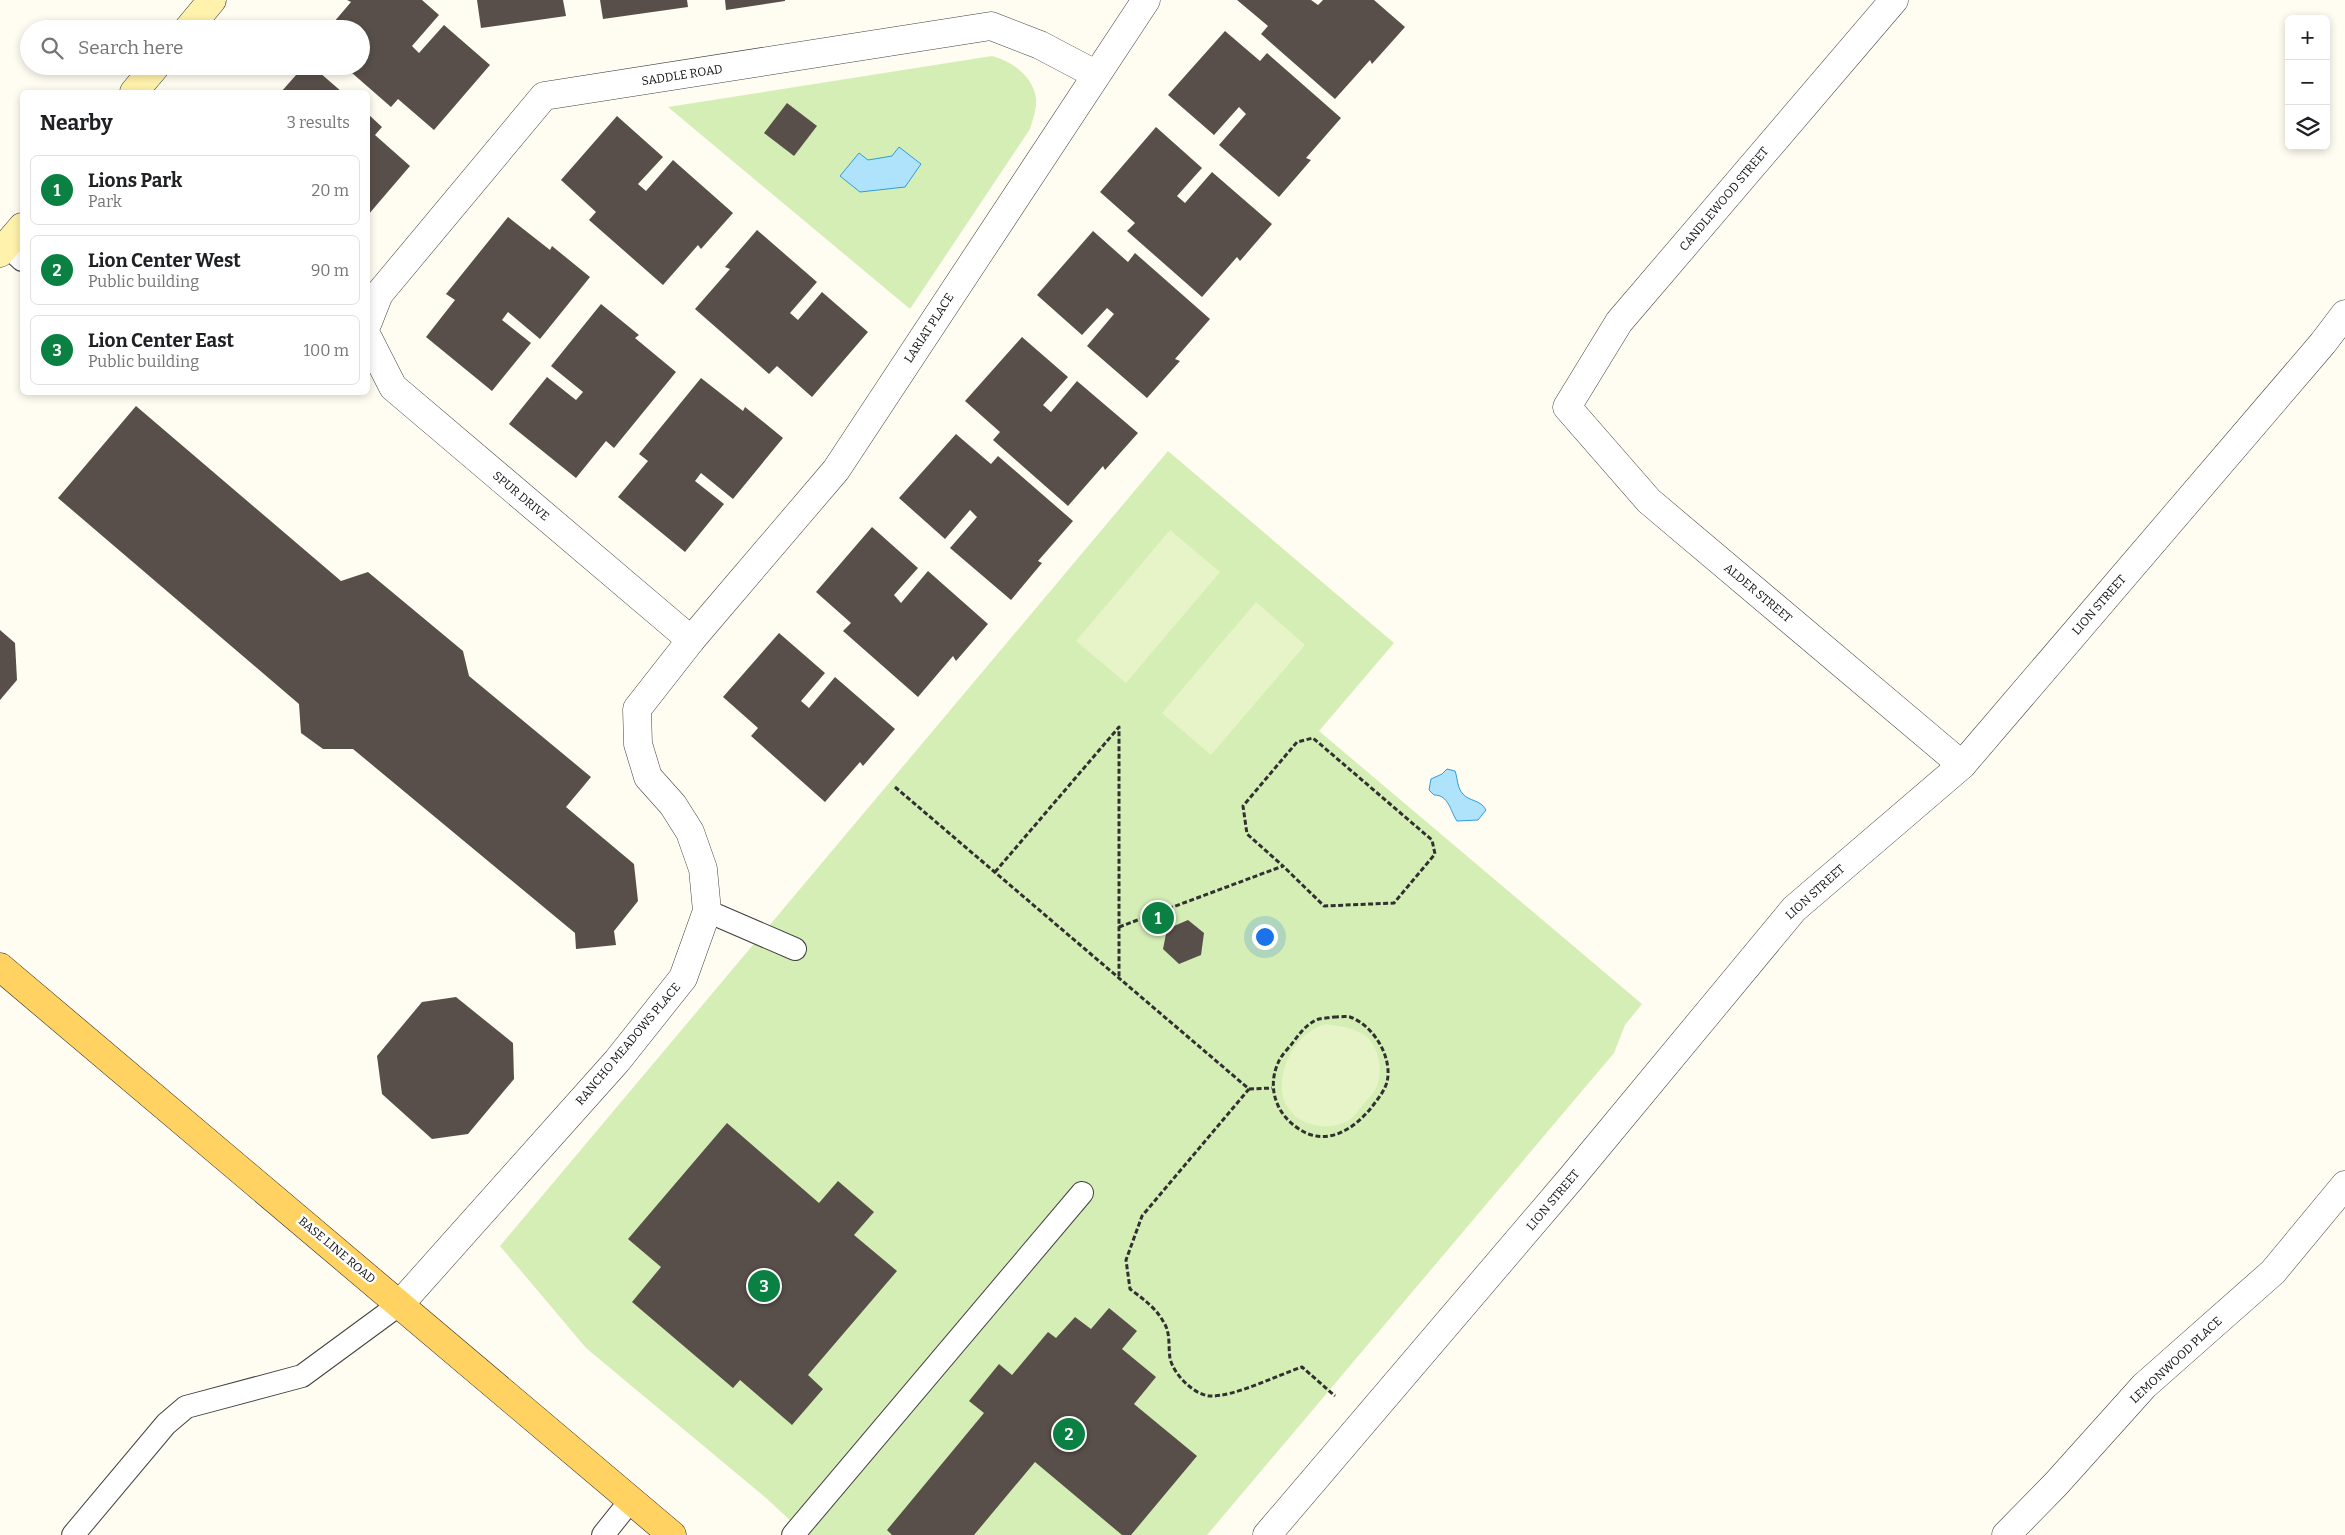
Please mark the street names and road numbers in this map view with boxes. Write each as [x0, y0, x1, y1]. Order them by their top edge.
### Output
street label: SADDLE ROAD [641, 62, 723, 88]
street label: CANDLEWOOD STREET [1677, 144, 1771, 254]
street label: LARIAT PLACE [901, 291, 957, 365]
street label: SPUR DRIVE [490, 468, 552, 524]
street label: ALDER STREET [1721, 561, 1795, 625]
street label: LION STREET [2069, 572, 2129, 638]
street label: LION STREET [1783, 862, 1847, 922]
street label: RANCHO MEADOWS PLACE [573, 980, 683, 1108]
street label: LION STREET [1524, 1167, 1582, 1233]
street label: BASE LINE ROAD [296, 1214, 378, 1286]
street label: LEMONWOOD PLACE [2127, 1314, 2225, 1406]

